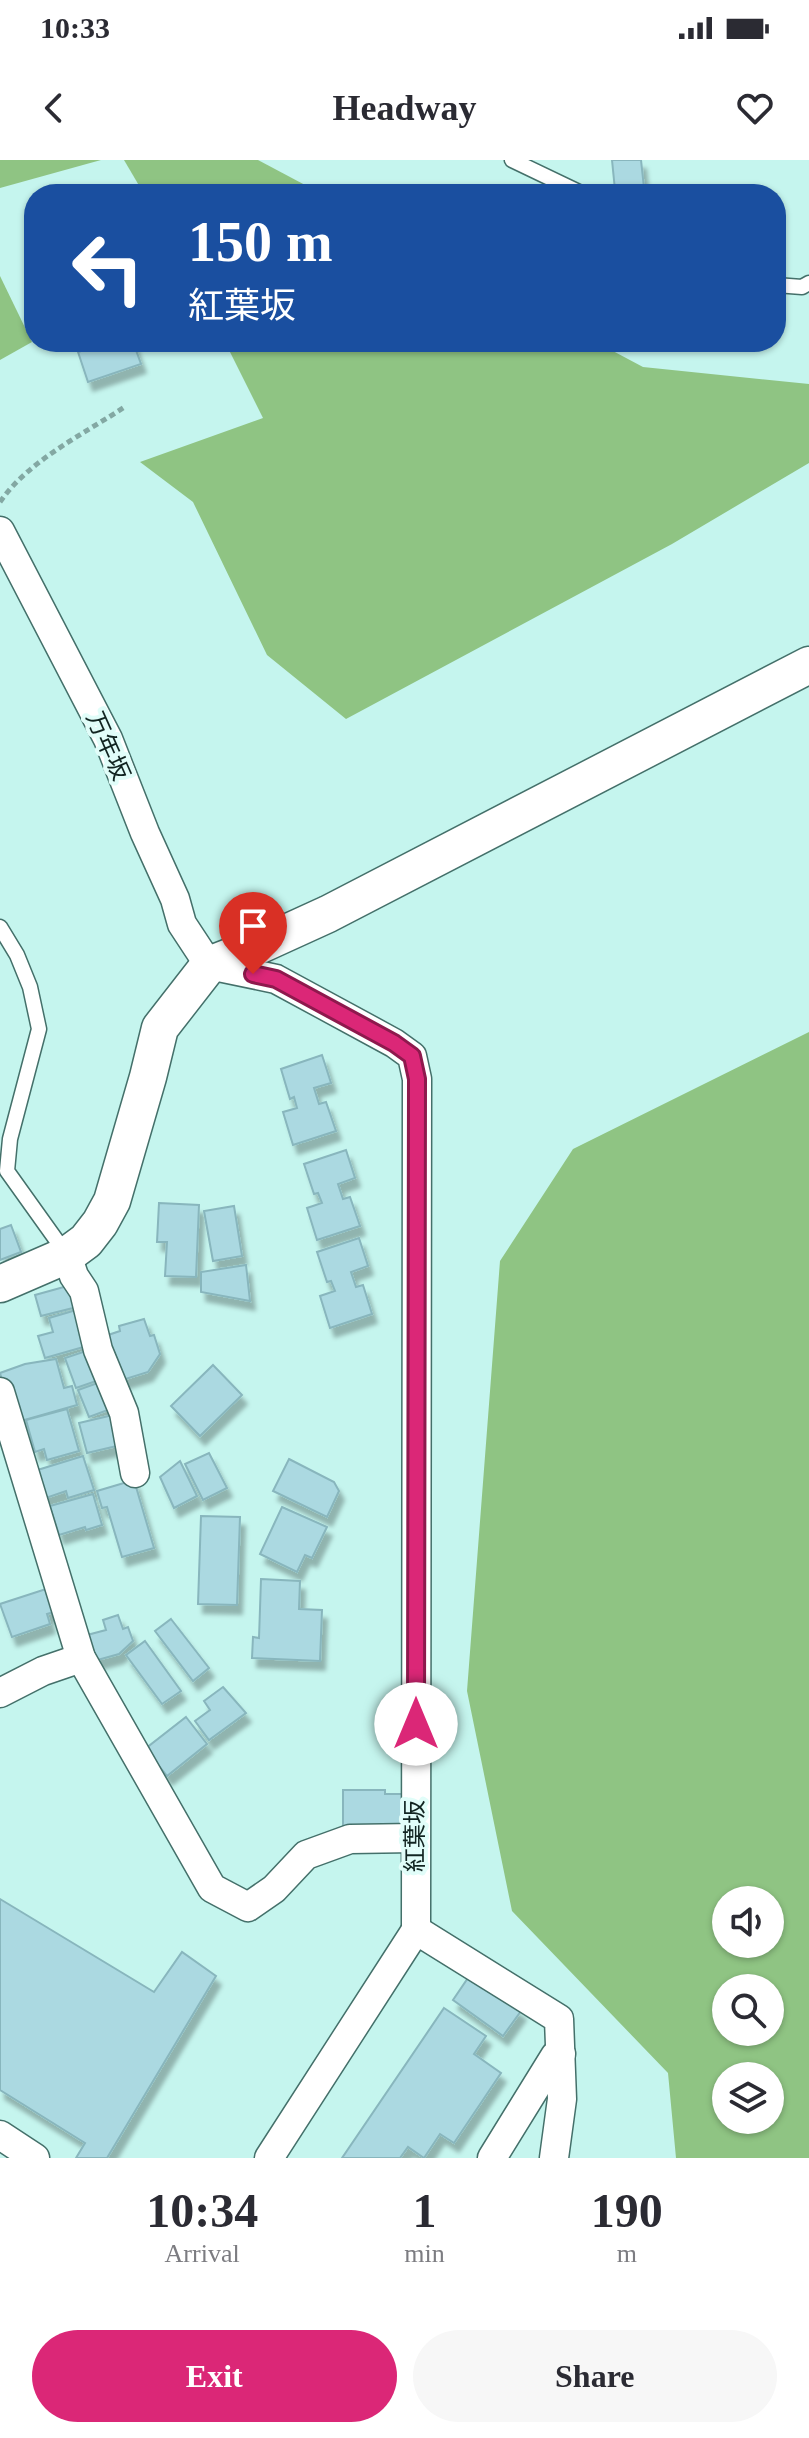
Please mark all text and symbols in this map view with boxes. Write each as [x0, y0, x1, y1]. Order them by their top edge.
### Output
text: 10:33 [40, 11, 110, 44]
icon: back [32, 86, 76, 130]
icon: heart [733, 86, 777, 130]
text: Headway [333, 88, 477, 128]
text: 150 m [188, 211, 333, 273]
icon: left [56, 216, 160, 320]
text: 紅葉坂 [188, 286, 296, 326]
street label: 万年坂 [81, 708, 135, 784]
pin [219, 892, 287, 974]
icon: arrive [231, 904, 275, 948]
position arrow [374, 1682, 458, 1766]
street label: 紅葉坂 [402, 1800, 428, 1872]
map controls [712, 1886, 784, 2134]
button: sound [712, 1886, 784, 1958]
button: search [712, 1974, 784, 2046]
button: layers [712, 2062, 784, 2134]
text: 10:34 [146, 2184, 258, 2237]
text: 1 [412, 2184, 436, 2237]
text: 190 [591, 2184, 663, 2237]
text: Arrival [165, 2239, 240, 2268]
text: min [404, 2239, 445, 2268]
text: m [617, 2239, 637, 2268]
button: Exit [32, 2330, 397, 2422]
button: Share [413, 2330, 777, 2422]

